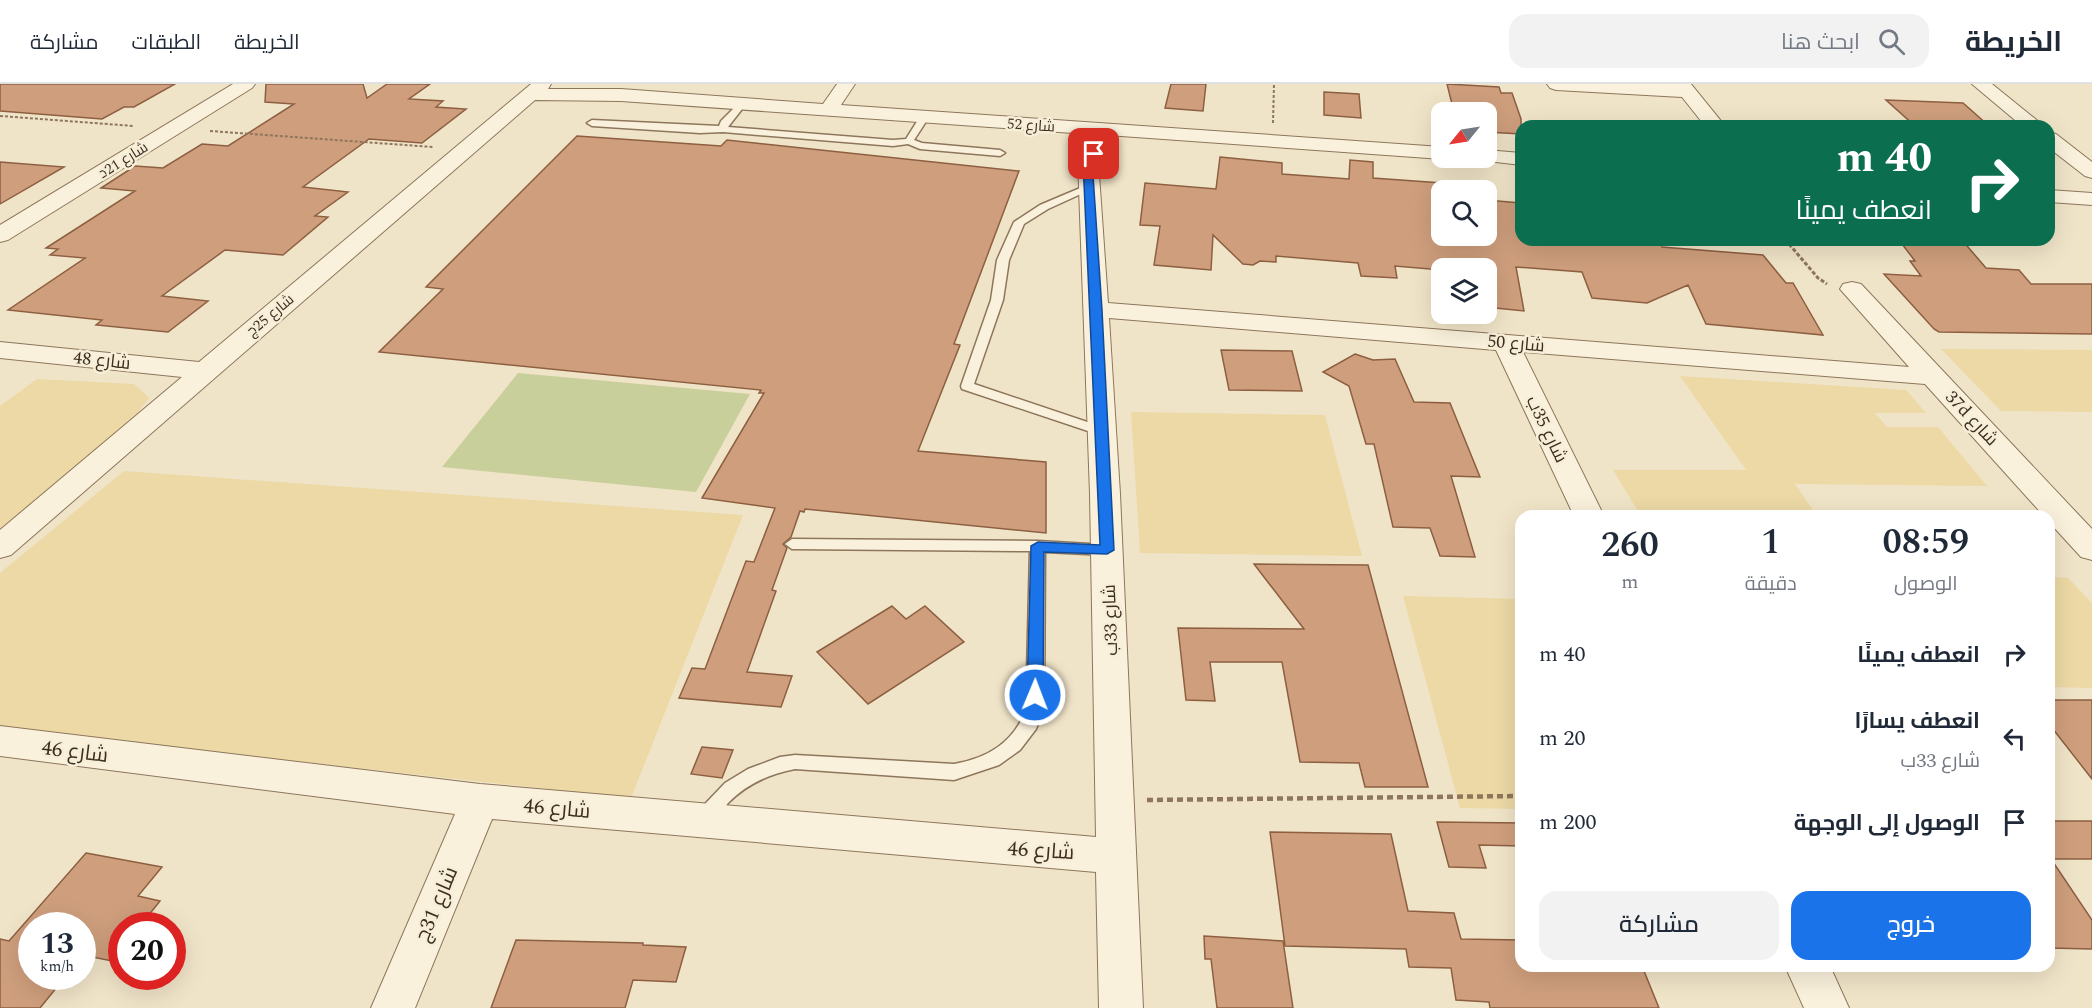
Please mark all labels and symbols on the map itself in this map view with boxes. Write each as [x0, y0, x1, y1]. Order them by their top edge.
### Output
north arrow [1431, 102, 1497, 168]
street label: شارع 52 [1006, 112, 1056, 139]
pin [1068, 128, 1119, 179]
street label: شارع 21د [94, 136, 153, 185]
street label: شارع 25ج [241, 288, 299, 342]
street label: شارع 50 [1486, 328, 1546, 359]
street label: شارع 48 [72, 344, 132, 377]
street label: 37d شارع [1939, 384, 2005, 452]
street label: شارع 35ب [1519, 391, 1574, 467]
street label: شارع 33ب [1096, 584, 1125, 656]
position arrow [1003, 663, 1067, 727]
street label: شارع 46 [40, 732, 110, 772]
street label: شارع 46 [522, 790, 592, 828]
street label: شارع 46 [1006, 833, 1075, 869]
street label: شارع 31ج [407, 862, 467, 947]
speed limit sign: 20 [108, 912, 186, 990]

